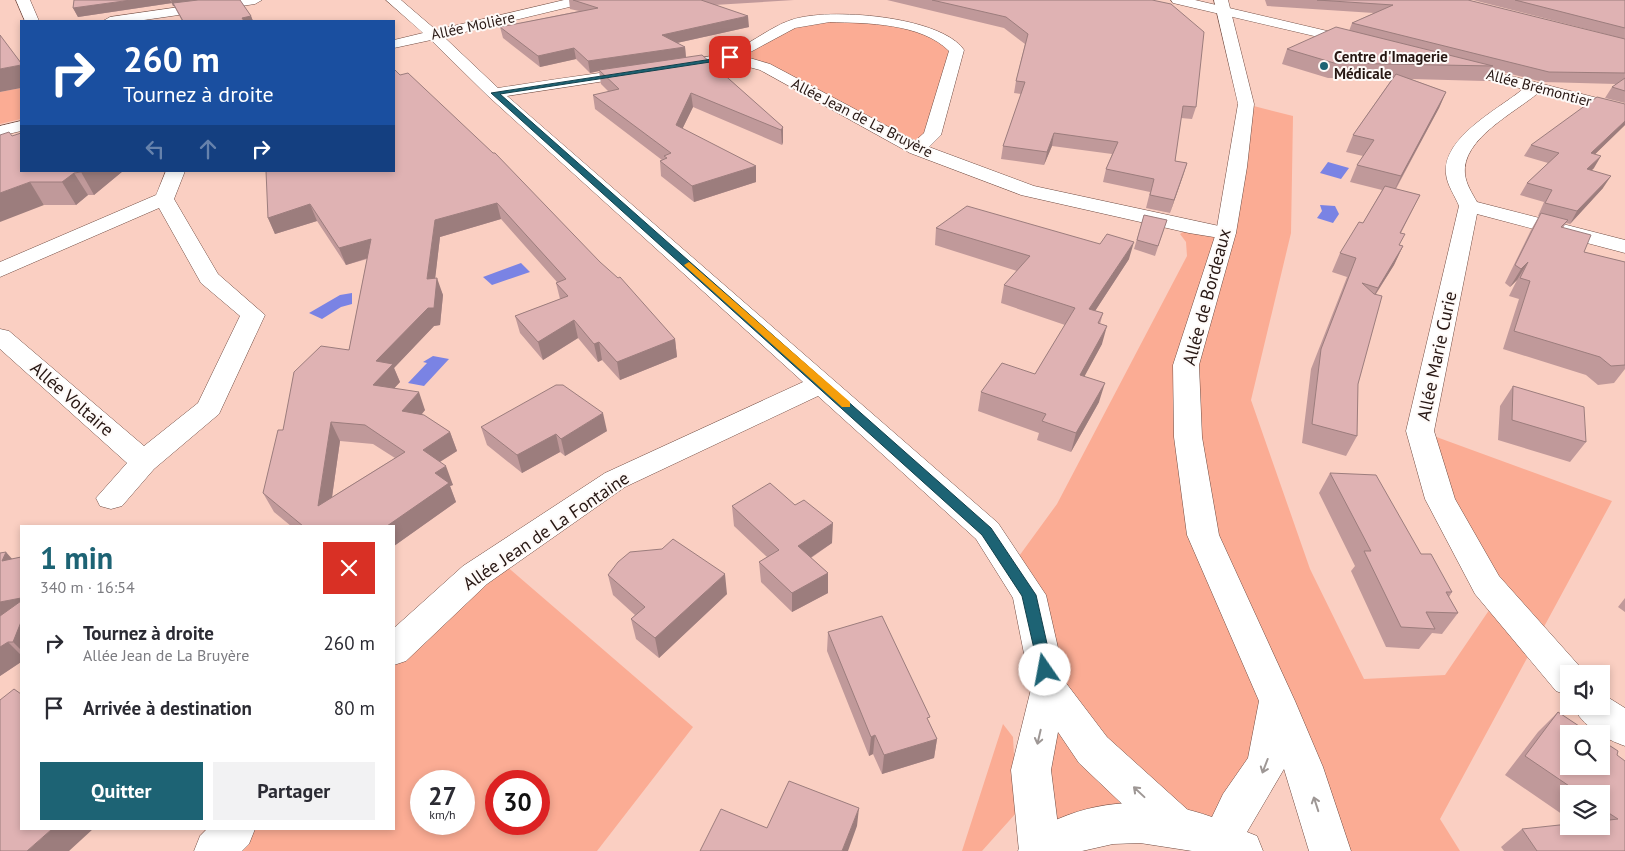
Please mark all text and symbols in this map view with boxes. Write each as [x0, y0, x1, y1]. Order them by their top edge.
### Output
street label: Allée Molière [429, 7, 517, 44]
text: 260 m [123, 36, 220, 82]
pin [709, 36, 751, 78]
icon: right [40, 40, 105, 105]
icon: arrive [716, 43, 744, 71]
place label: Centre d'Imagerie Médicale [1334, 47, 1448, 83]
marker: Centre d'Imagerie Médicale [1318, 60, 1330, 72]
street label: Allée Brémontier [1484, 64, 1594, 111]
street label: Allée Jean de La Bruyère [788, 74, 936, 161]
text: Tournez à droite [123, 80, 274, 108]
icon: left [141, 135, 169, 163]
icon: ahead [194, 135, 222, 163]
icon: right [247, 135, 275, 163]
street label: Allée de Bordeaux [1177, 226, 1236, 368]
street label: Allée Marie Curie [1412, 289, 1461, 423]
street label: Allée Voltaire [26, 356, 119, 441]
street label: Allée Jean de La Fontaine [458, 466, 633, 595]
text: 1 min [40, 538, 113, 577]
button: close [323, 542, 375, 594]
text: 340 m · 16:54 [40, 577, 135, 597]
text: Tournez à droite [83, 621, 214, 645]
icon: right [40, 629, 68, 657]
text: 260 m [323, 631, 375, 655]
position arrow [1018, 643, 1070, 695]
text: Allée Jean de La Bruyère [83, 645, 249, 665]
map controls [1560, 665, 1610, 835]
button: sound [1560, 665, 1610, 715]
icon: arrive [40, 694, 68, 722]
text: Arrivée à destination [83, 696, 252, 720]
text: 80 m [334, 696, 375, 720]
button: search [1560, 725, 1610, 775]
one-way arrow [1034, 729, 1043, 745]
one-way arrow [1259, 758, 1269, 773]
button: Quitter [40, 762, 203, 820]
button: Partager [213, 762, 375, 820]
speed limit sign: 30 [485, 770, 550, 835]
text: 27 [428, 780, 457, 812]
button: layers [1560, 785, 1610, 835]
one-way arrow [1132, 786, 1145, 798]
one-way arrow [1311, 797, 1320, 813]
text: km/h [429, 807, 456, 822]

